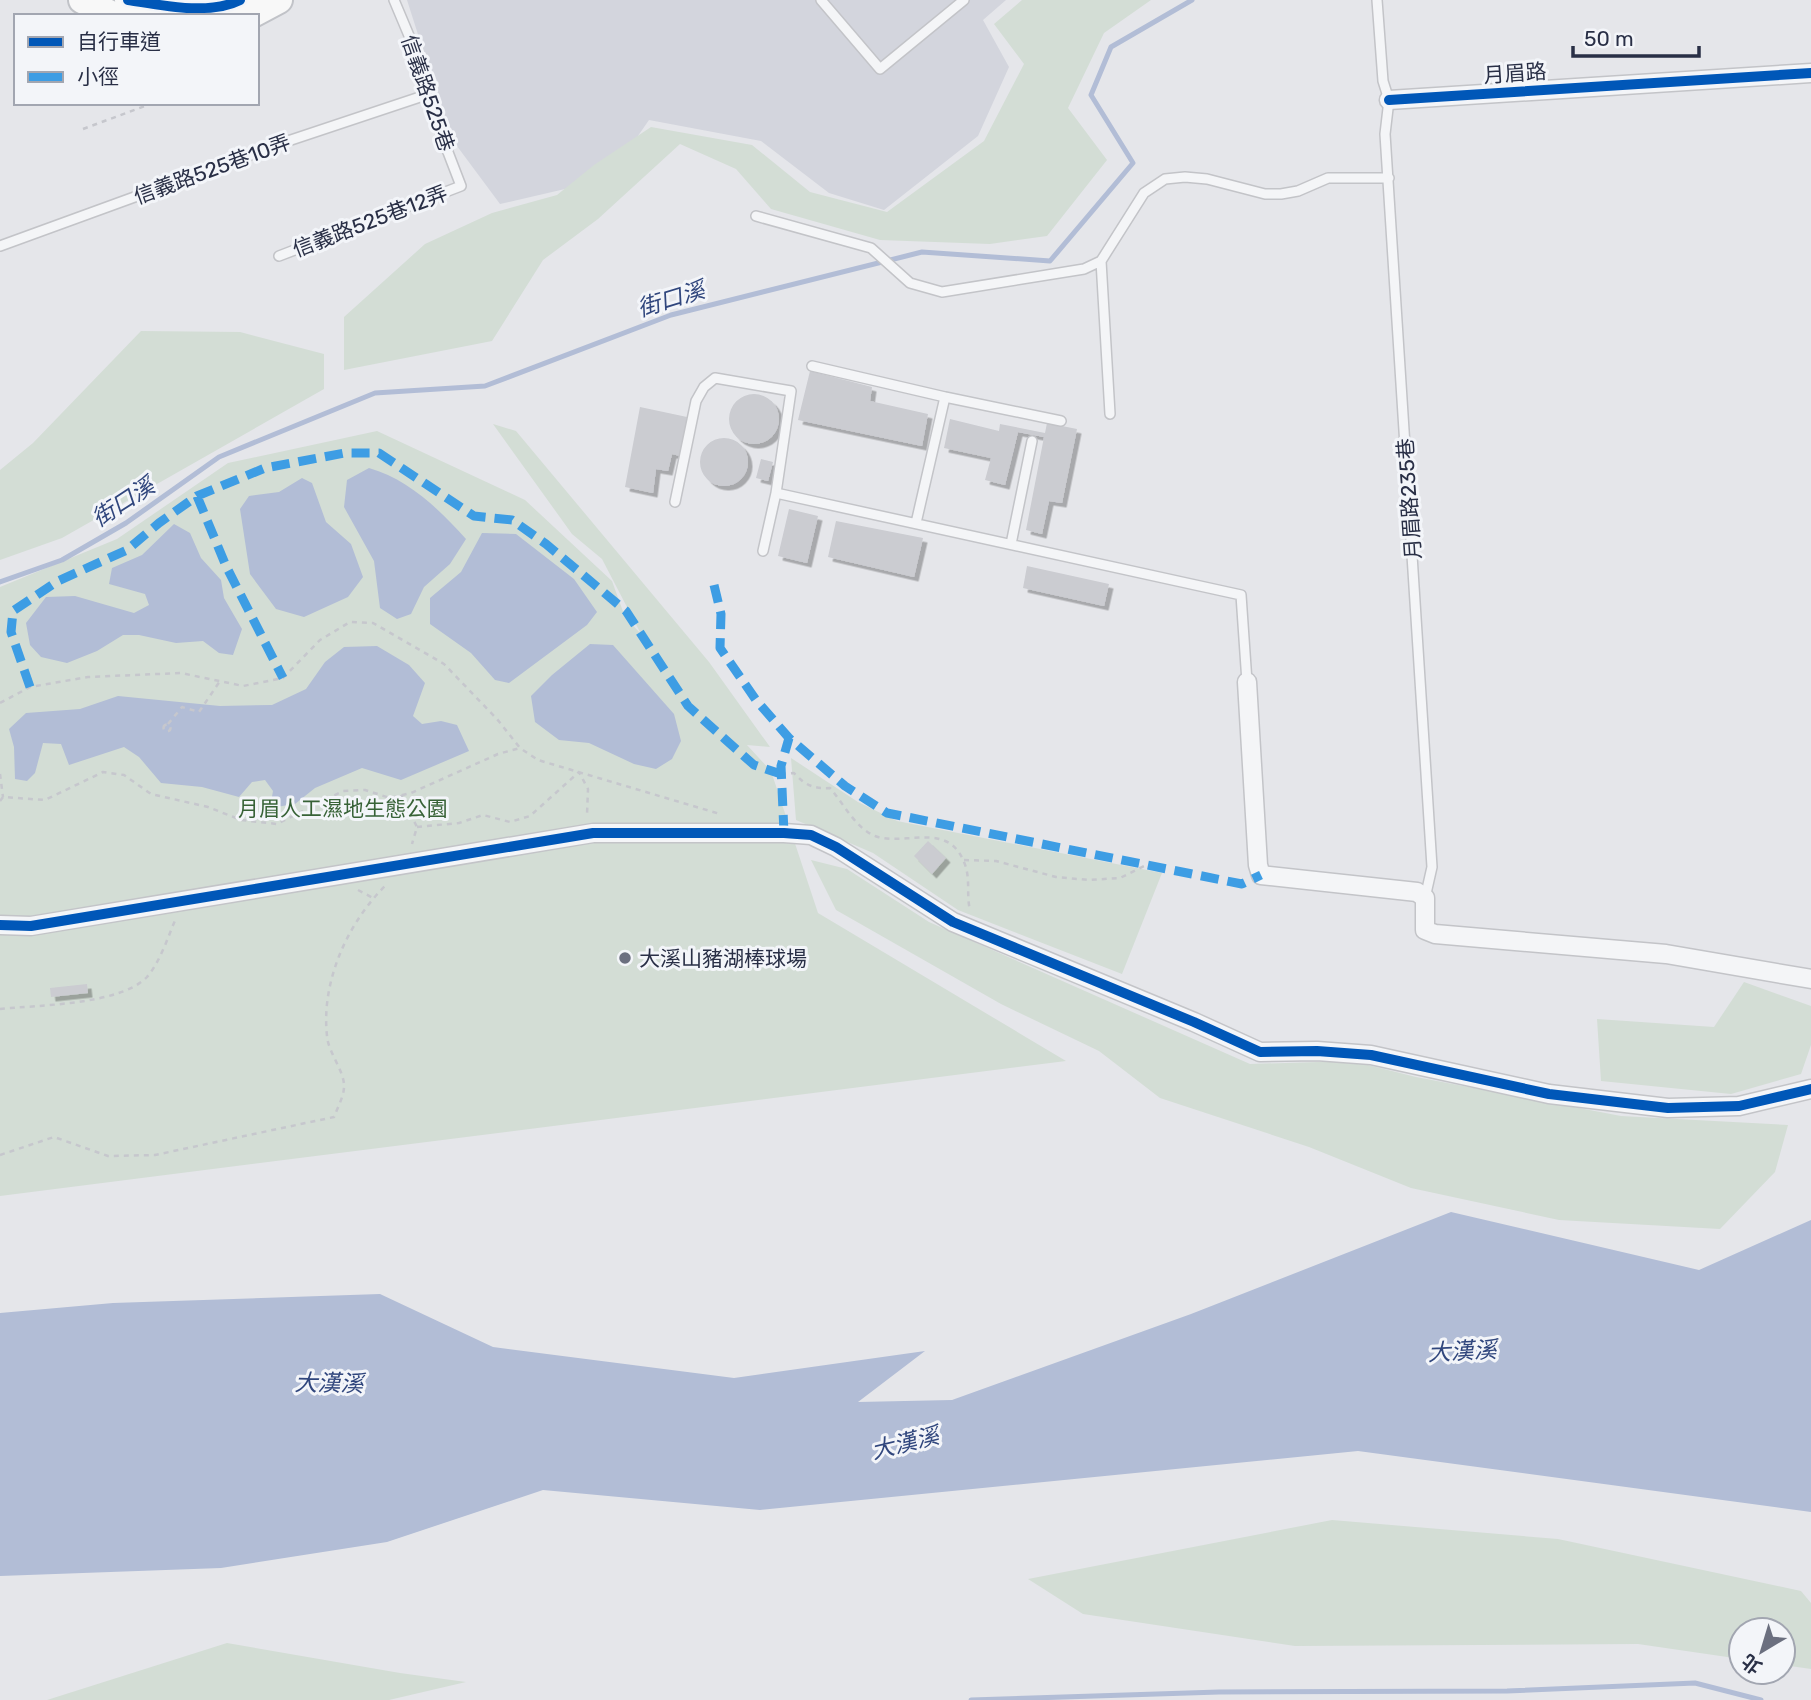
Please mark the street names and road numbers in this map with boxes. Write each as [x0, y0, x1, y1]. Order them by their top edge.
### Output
street label: 信義路525巷 [396, 32, 460, 154]
street label: 月眉路 [1483, 58, 1547, 88]
street label: 信義路525巷10弄 [130, 129, 294, 209]
street label: 信義路525巷12弄 [289, 180, 451, 262]
street label: 月眉路235巷 [1392, 438, 1426, 560]

